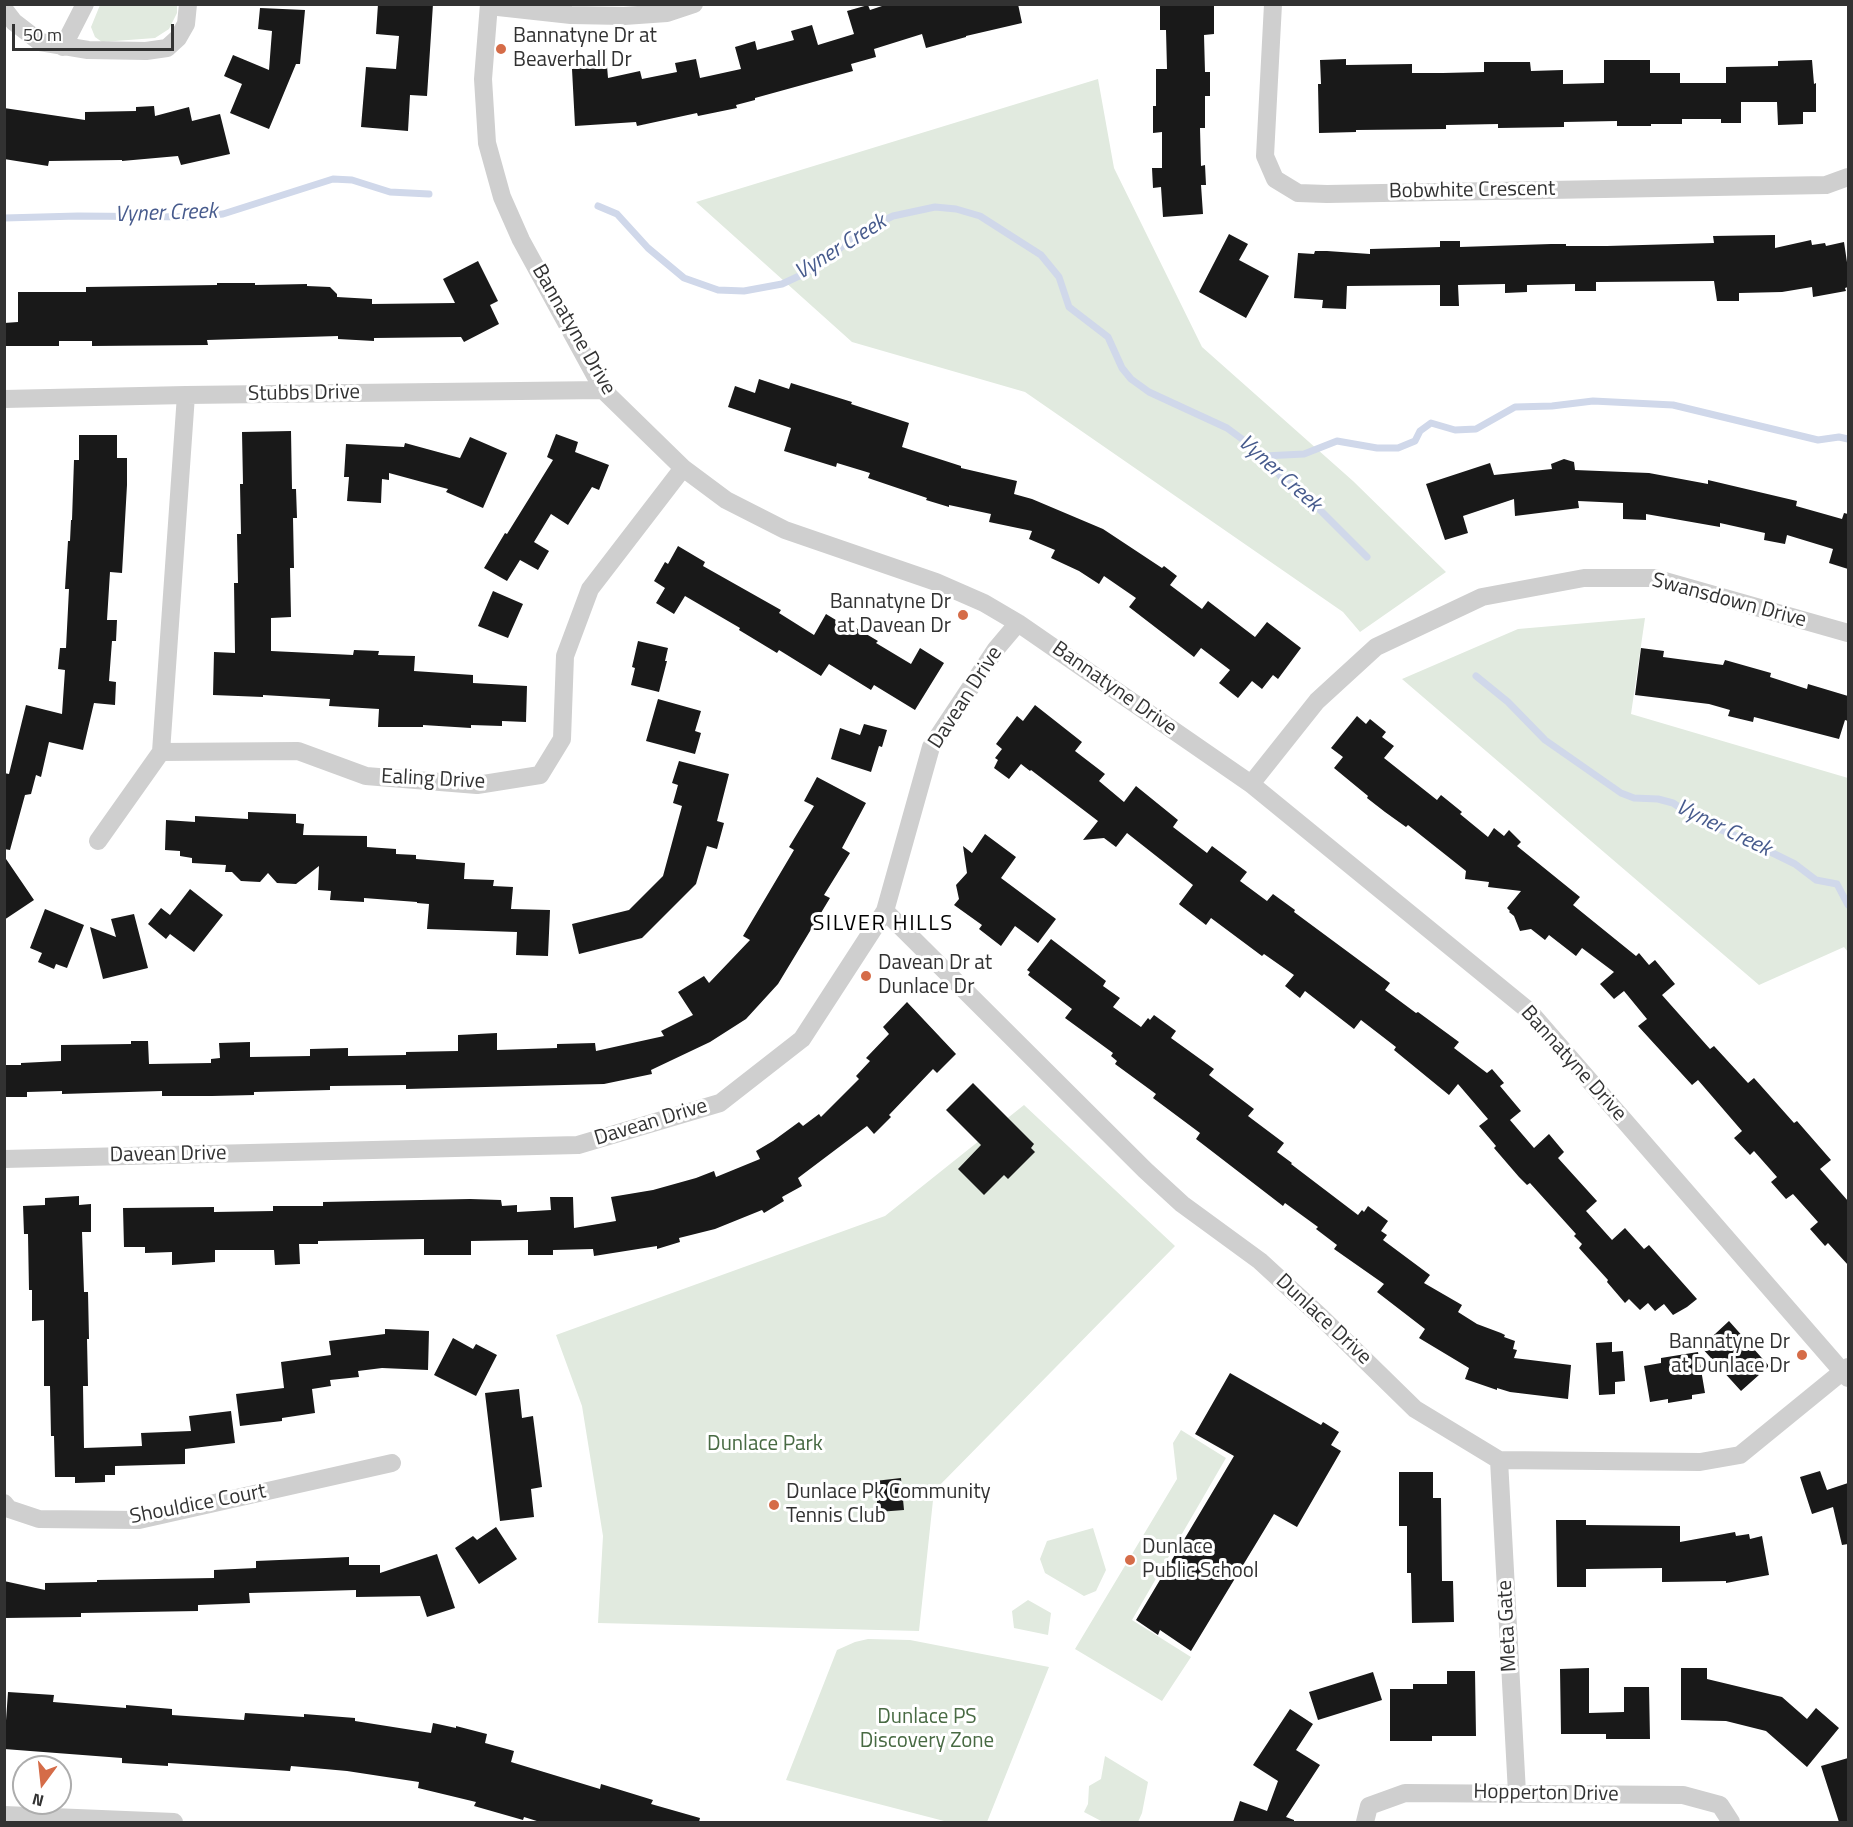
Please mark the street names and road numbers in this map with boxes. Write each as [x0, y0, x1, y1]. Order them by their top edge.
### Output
street label: Bobwhite Crescent [1389, 177, 1555, 205]
street label: Bannatyne Drive [525, 260, 621, 400]
street label: Stubbs Drive [248, 380, 360, 408]
street label: Swansdown Drive [1649, 568, 1809, 634]
street label: Bannatyne Drive [1047, 637, 1181, 741]
street label: Davean Drive [924, 642, 1008, 754]
street label: Ealing Drive [380, 765, 486, 795]
street label: Bannatyne Drive [1515, 1001, 1631, 1127]
street label: Davean Drive [591, 1094, 711, 1152]
street label: Davean Drive [109, 1141, 227, 1169]
street label: Dunlace Drive [1270, 1269, 1376, 1371]
street label: Shouldice Court [128, 1479, 268, 1531]
street label: Meta Gate [1493, 1579, 1523, 1673]
street label: Hopperton Drive [1473, 1780, 1619, 1808]

